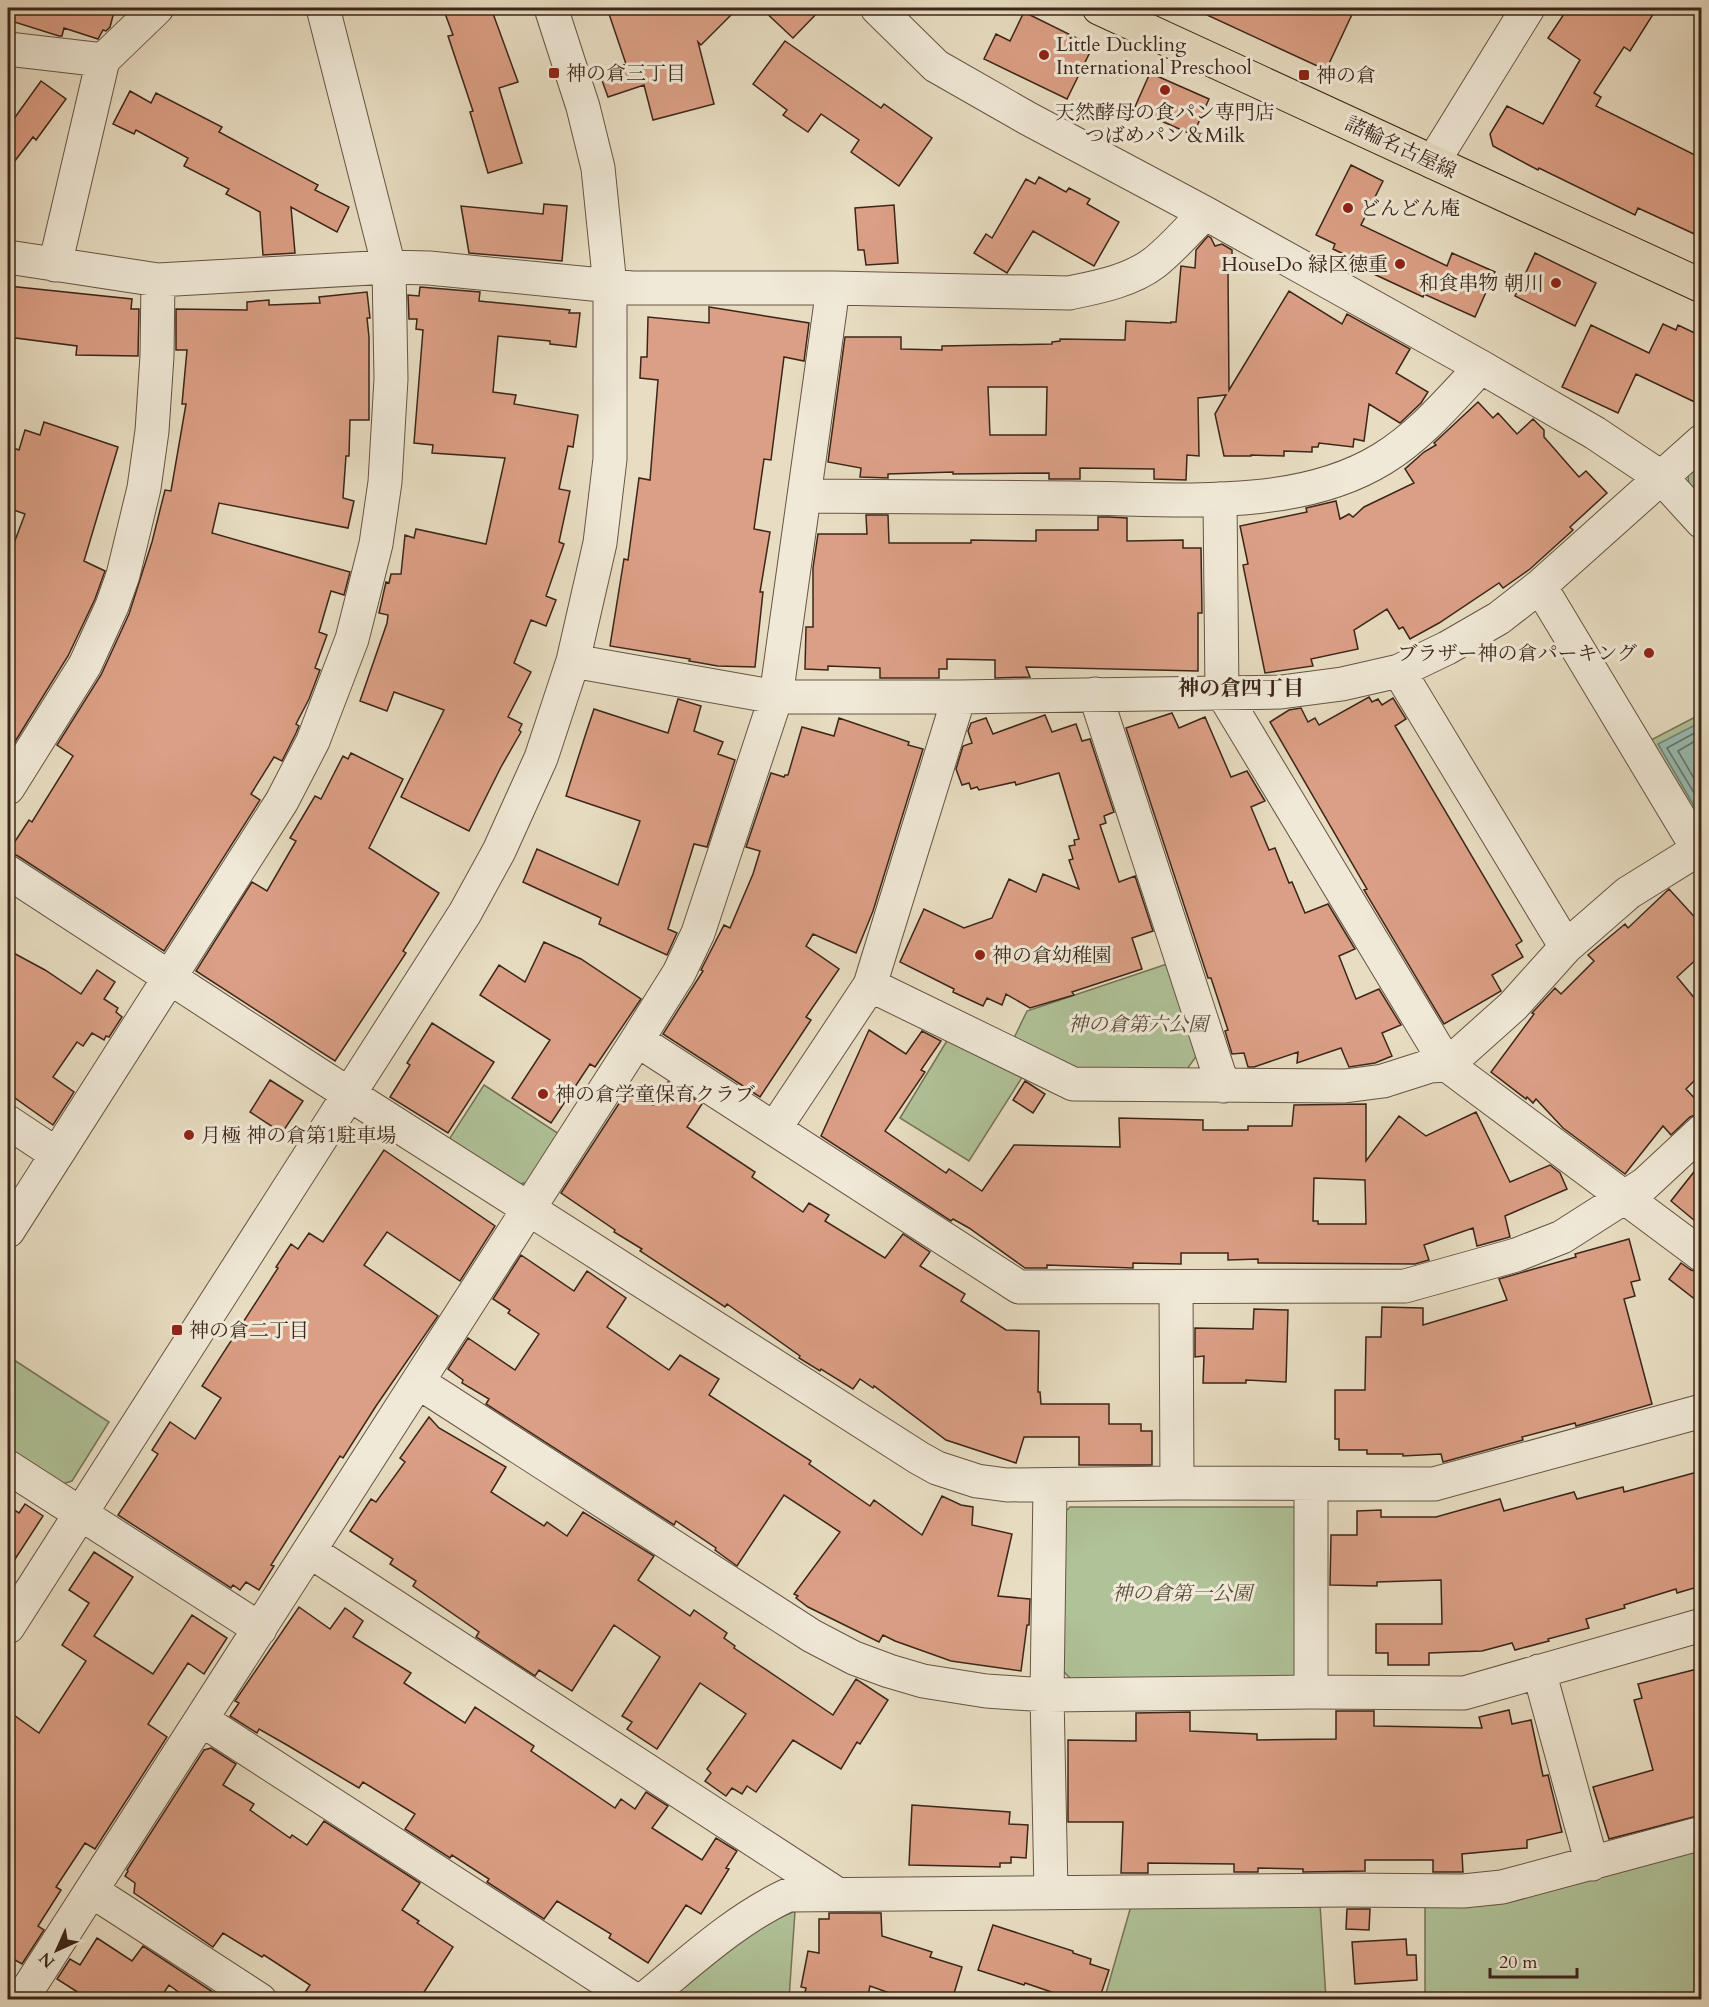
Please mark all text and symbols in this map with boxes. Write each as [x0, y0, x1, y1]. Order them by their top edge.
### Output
place label: Little Duckling International Preschool [1056, 31, 1252, 81]
marker: Little Duckling International Preschool [1037, 48, 1051, 62]
place label: 神の倉三丁目 [566, 60, 686, 87]
place label: 神の倉 [1316, 62, 1376, 89]
marker: 神の倉三丁目 [547, 66, 561, 80]
marker: 神の倉 [1297, 68, 1311, 82]
marker: 天然酵母の食パン専門店 つばめパン＆Milk [1158, 83, 1172, 97]
place label: 天然酵母の食パン専門店 つばめパン＆Milk [1055, 99, 1275, 149]
street label: 諸輪名古屋線 [1341, 110, 1461, 185]
place label: どんどん庵 [1360, 195, 1460, 222]
marker: どんどん庵 [1341, 201, 1355, 215]
place label: HouseDo 緑区徳重 [1221, 251, 1388, 278]
marker: HouseDo 緑区徳重 [1393, 257, 1407, 271]
place label: 和食串物 朝川 [1419, 270, 1544, 297]
marker: 和食串物 朝川 [1549, 276, 1563, 290]
place label: ブラザー神の倉パーキング [1398, 640, 1637, 667]
marker: ブラザー神の倉パーキング [1642, 646, 1656, 660]
district label: 神の倉四丁目 [1178, 674, 1304, 703]
place label: 神の倉幼稚園 [992, 942, 1112, 969]
marker: 神の倉幼稚園 [973, 948, 987, 962]
park label: 神の倉第六公園 [1068, 1011, 1211, 1038]
place label: 神の倉学童保育クラブ [555, 1081, 755, 1108]
marker: 神の倉学童保育クラブ [536, 1087, 550, 1101]
place label: 月極 神の倉第1駐車場 [201, 1122, 397, 1149]
marker: 月極 神の倉第1駐車場 [182, 1128, 196, 1142]
place label: 神の倉二丁目 [189, 1317, 309, 1344]
marker: 神の倉二丁目 [170, 1323, 184, 1337]
park label: 神の倉第一公園 [1112, 1580, 1255, 1607]
north arrow [27, 1920, 87, 1980]
scale bar [1490, 1941, 1577, 1979]
text: N [34, 1947, 60, 1973]
text: 20 m [1499, 1950, 1538, 1975]

